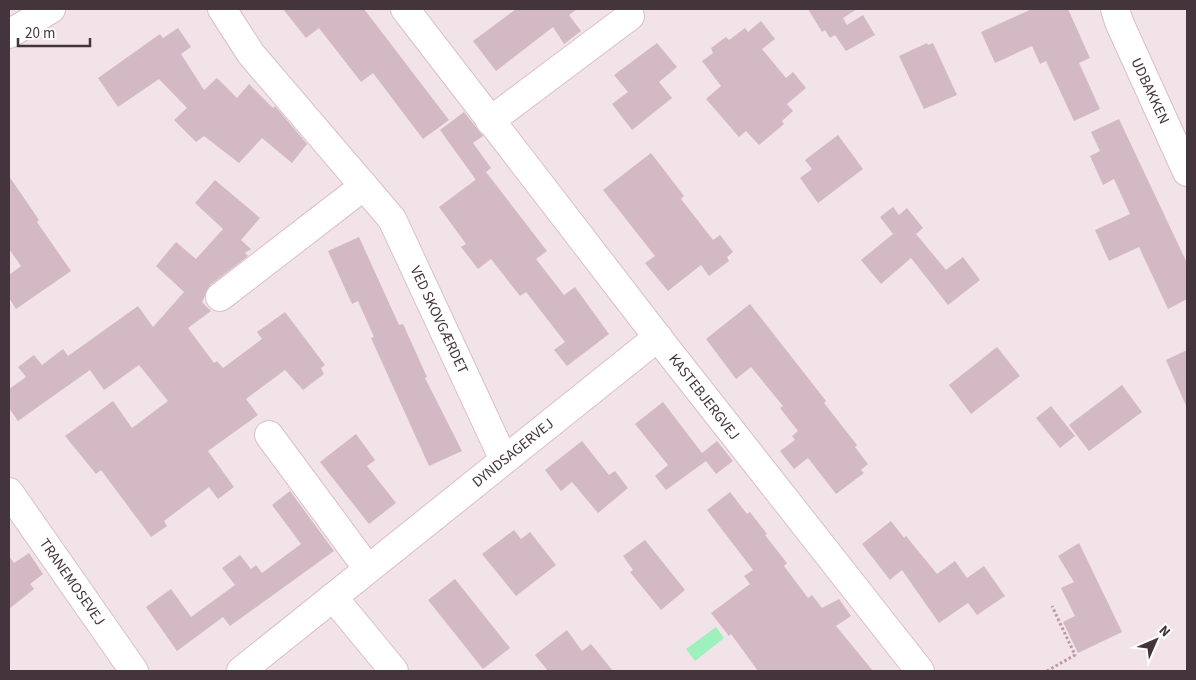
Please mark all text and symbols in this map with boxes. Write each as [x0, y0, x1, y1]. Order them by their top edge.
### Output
scale bar [18, 15, 90, 47]
text: 20 m [25, 23, 55, 44]
street label: UDBAKKEN [1126, 54, 1174, 128]
street label: VED SKOVGÆRDET [405, 263, 473, 377]
street label: KASTEBJERGVEJ [664, 349, 744, 445]
street label: DYNDSAGERVEJ [468, 414, 558, 492]
street label: TRANEMOSEVEJ [34, 534, 110, 630]
north arrow [1131, 615, 1181, 665]
text: N [1154, 621, 1175, 642]

